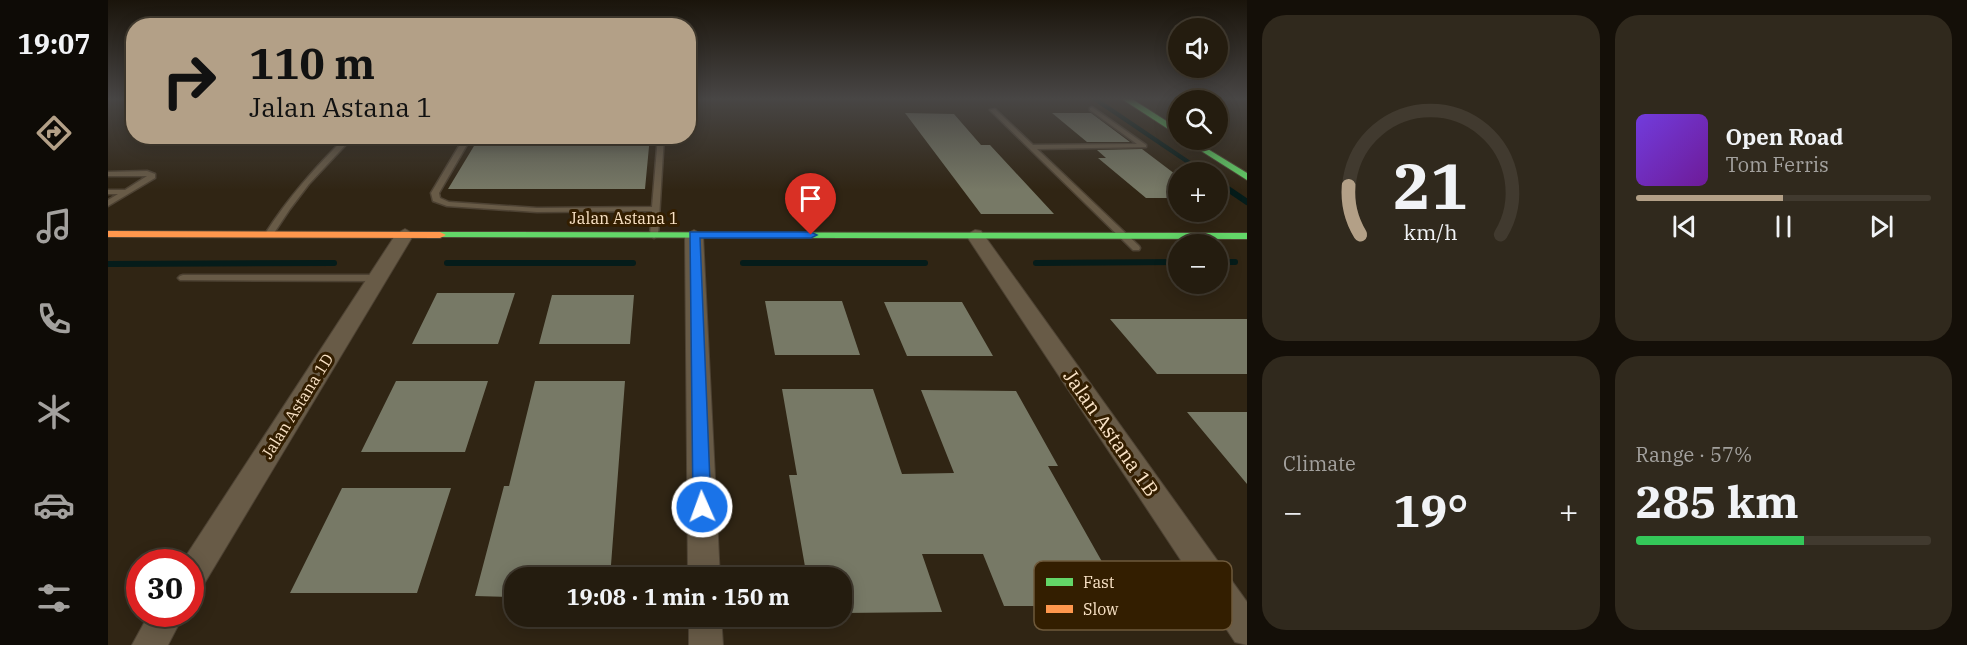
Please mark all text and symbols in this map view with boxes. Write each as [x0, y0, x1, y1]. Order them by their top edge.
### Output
map controls [1168, 18, 1228, 294]
button: sound [1168, 18, 1228, 78]
text: 19:07 [18, 26, 90, 61]
text: 110 m [249, 36, 375, 91]
icon: right [150, 42, 228, 120]
text: Jalan Astana 1 [249, 89, 433, 124]
button: search [1168, 90, 1228, 150]
icon: directions [33, 112, 75, 154]
text: Open Road [1726, 122, 1844, 151]
text: 21 [1393, 145, 1468, 226]
text: Tom Ferris [1726, 151, 1829, 178]
button: + [1168, 162, 1228, 222]
pin [785, 173, 836, 235]
icon: arrive [794, 182, 827, 215]
icon: music [33, 205, 75, 247]
street label: Jalan Astana 1 [570, 208, 678, 228]
icon: previous [1668, 210, 1701, 243]
icon: pause [1767, 210, 1800, 243]
icon: next [1865, 210, 1898, 243]
text: km/h [1404, 219, 1458, 247]
button: − [1168, 234, 1228, 294]
icon: phone [33, 298, 75, 340]
street label: Jalan Astana 1D [257, 350, 337, 462]
street label: Jalan Astana 1B [1058, 364, 1165, 502]
icon: climate [33, 391, 75, 433]
text: Range · 57% [1636, 441, 1752, 468]
text: Climate [1283, 450, 1356, 477]
text: 285 km [1636, 472, 1799, 530]
position arrow [670, 475, 734, 539]
text: 19° [1393, 481, 1468, 539]
icon: car [33, 484, 75, 526]
text: − [1283, 490, 1303, 533]
text: + [1559, 490, 1579, 533]
speed limit sign: 30 [126, 549, 204, 627]
legend [1034, 561, 1232, 630]
text: Fast [1083, 572, 1115, 592]
icon: filters [33, 577, 75, 619]
text: 19:08 · 1 min · 150 m [566, 582, 790, 611]
text: Slow [1083, 599, 1119, 619]

